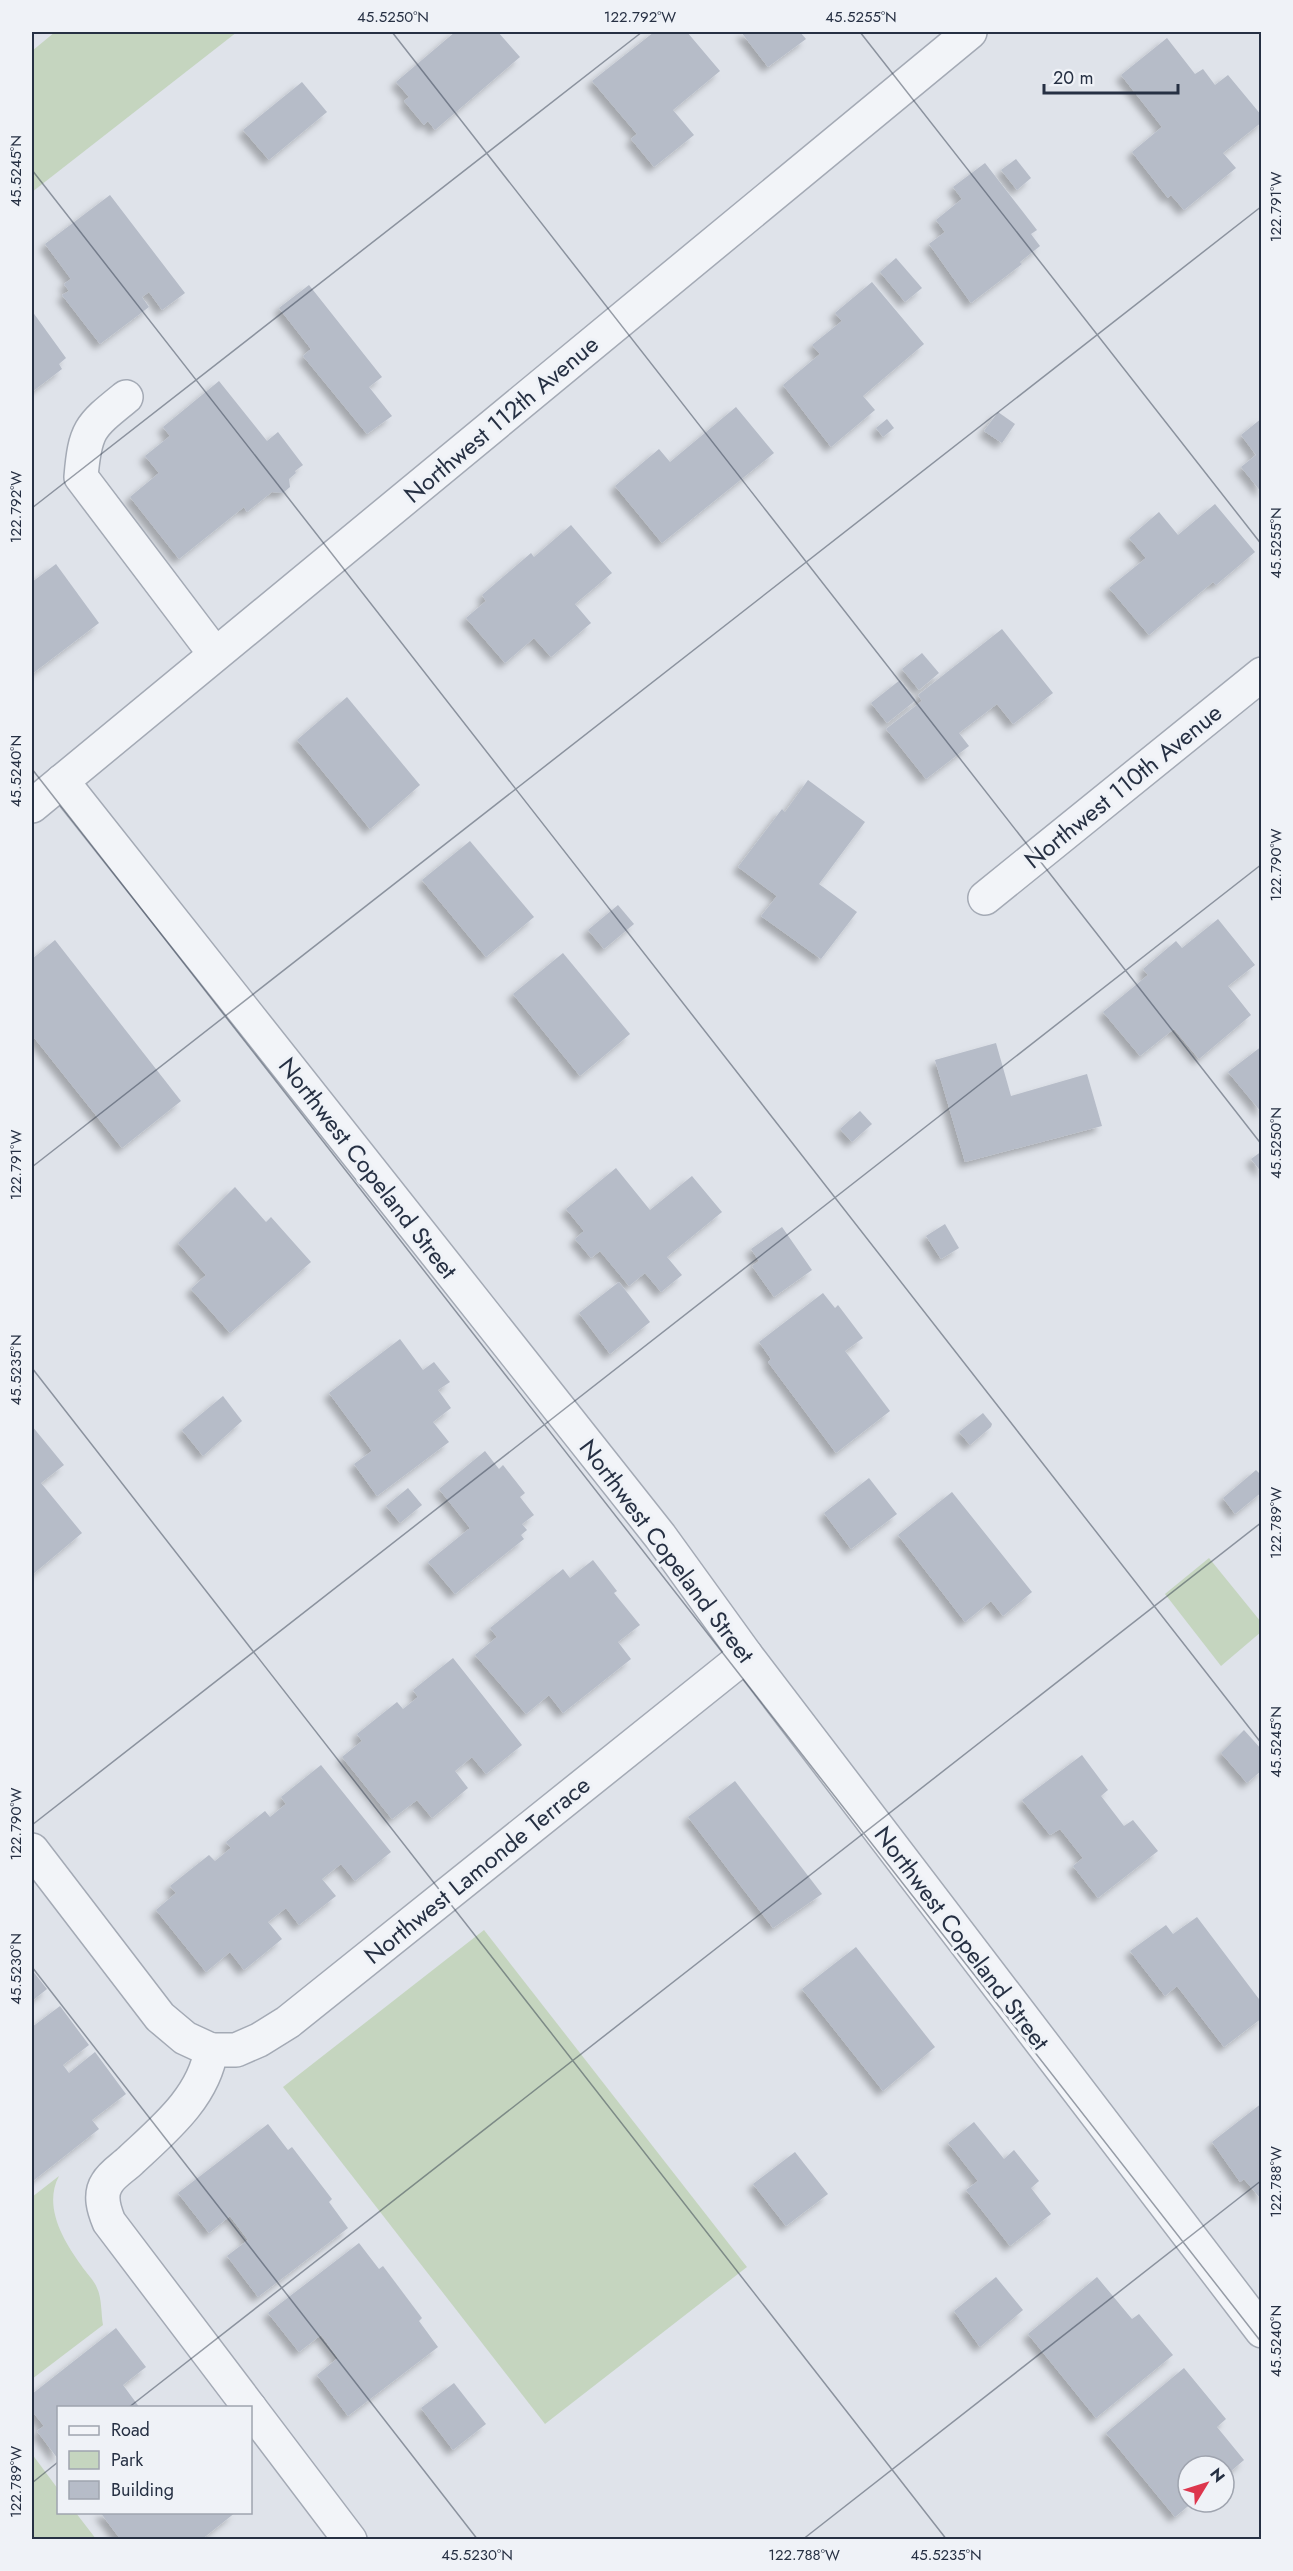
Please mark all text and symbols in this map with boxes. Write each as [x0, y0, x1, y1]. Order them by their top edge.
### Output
text: 45.5250°N [357, 6, 429, 28]
text: 122.792°W [604, 6, 676, 28]
text: 45.5255°N [825, 6, 897, 28]
scale bar [1044, 57, 1178, 95]
text: 20 m [1053, 65, 1093, 91]
text: 45.5245°N [5, 135, 27, 207]
text: 122.791°W [1265, 172, 1287, 242]
street label: Northwest 112th Avenue [396, 327, 606, 511]
text: 122.792°W [5, 471, 27, 543]
text: 45.5255°N [1265, 507, 1287, 579]
street label: Northwest 110th Avenue [1017, 695, 1229, 877]
text: 45.5240°N [5, 735, 27, 807]
text: 122.790°W [1265, 828, 1287, 901]
street label: Northwest Copeland Street [270, 1050, 466, 1286]
text: 45.5250°N [1265, 1107, 1287, 1179]
text: 122.791°W [5, 1130, 27, 1200]
text: 45.5235°N [5, 1334, 27, 1406]
street label: Northwest Copeland Street [571, 1432, 763, 1671]
text: 122.789°W [1265, 1487, 1287, 1559]
text: 45.5245°N [1265, 1706, 1287, 1778]
street label: Northwest Lamonde Terrace [356, 1768, 598, 1972]
text: 122.790°W [5, 1787, 27, 1860]
street label: Northwest Copeland Street [866, 1819, 1058, 2058]
text: 45.5230°N [5, 1933, 27, 2005]
text: 122.788°W [1265, 2146, 1287, 2218]
text: 45.5240°N [1265, 2305, 1287, 2377]
legend [57, 2406, 252, 2514]
text: Road [111, 2417, 150, 2443]
text: 122.789°W [5, 2446, 27, 2518]
text: Park [111, 2447, 143, 2473]
north arrow [1176, 2454, 1236, 2514]
text: N [1204, 2463, 1230, 2487]
text: Building [111, 2477, 174, 2503]
text: 45.5230°N [441, 2544, 513, 2566]
text: 122.788°W [768, 2544, 840, 2566]
text: 45.5235°N [910, 2544, 982, 2566]

